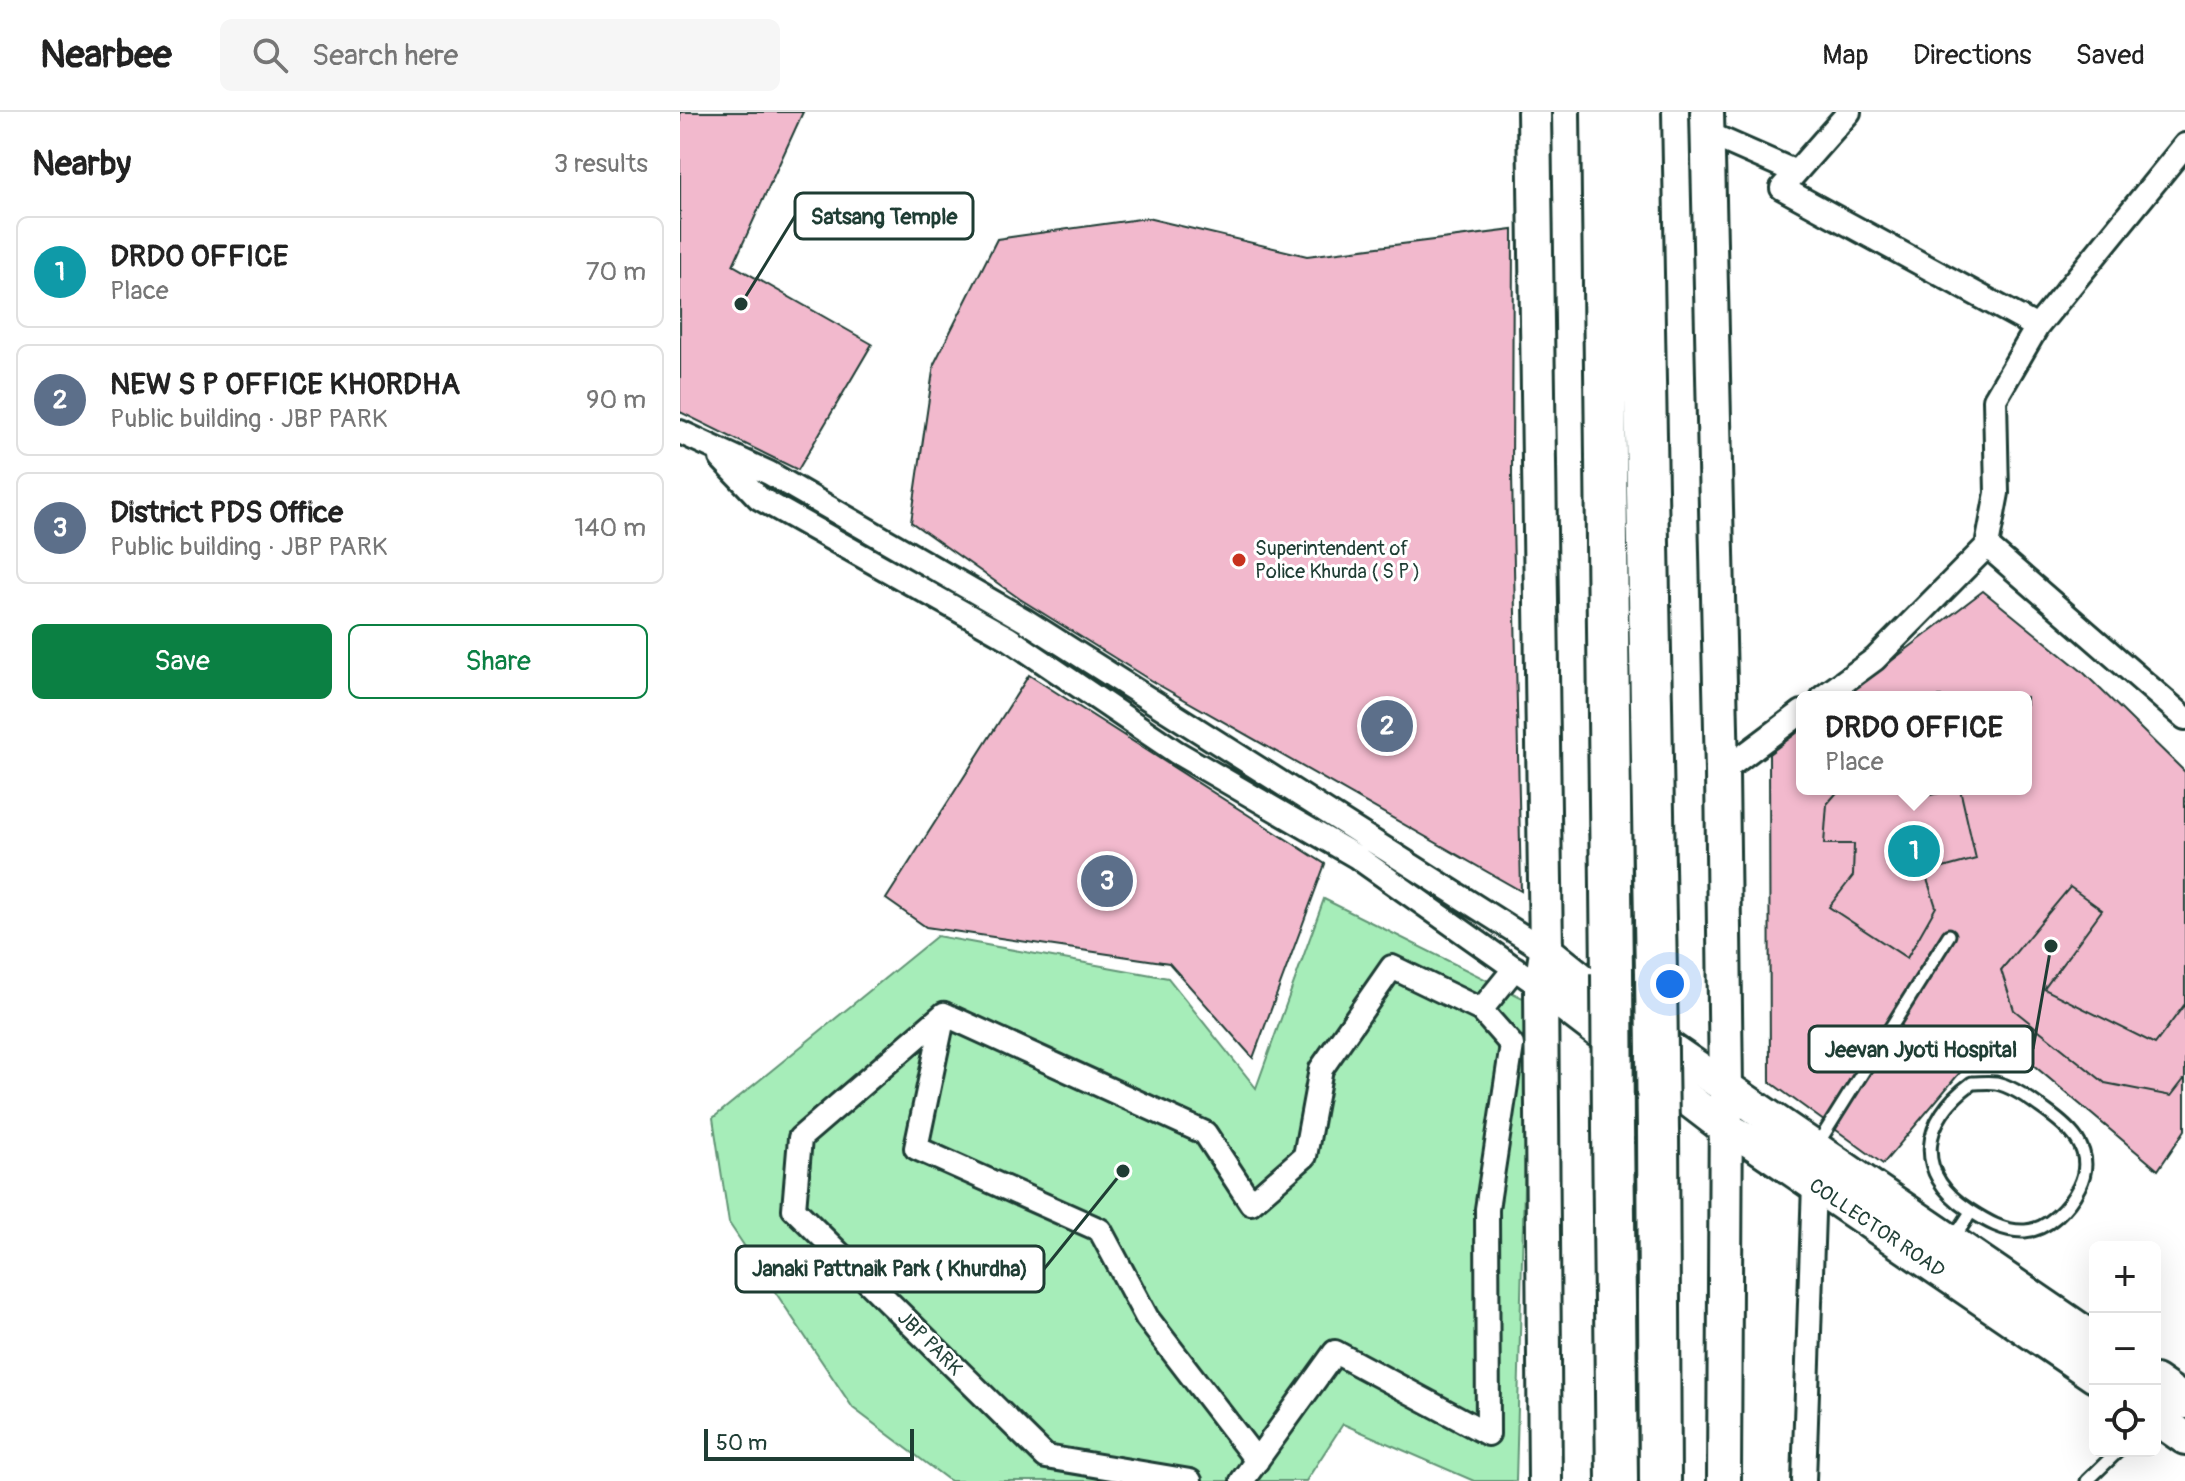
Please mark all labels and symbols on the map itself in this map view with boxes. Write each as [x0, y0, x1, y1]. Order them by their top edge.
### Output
callout: Satsang Temple [795, 193, 973, 239]
text: Satsang Temple [811, 203, 958, 231]
place label: Superintendent of Police Khurda ( S P ) [1255, 536, 1420, 584]
marker: Superintendent of Police Khurda ( S P ) [1230, 551, 1248, 569]
pin: 2 [1361, 696, 1413, 756]
pin: 1 [1888, 821, 1940, 881]
pin: 3 [1081, 851, 1133, 911]
your location [1650, 964, 1690, 1004]
callout: Jeevan Jyoti Hospital [1809, 1026, 2033, 1072]
text: Jeevan Jyoti Hospital [1825, 1036, 2017, 1064]
street label: COLLECTOR ROAD [1805, 1172, 1950, 1283]
callout: Janaki Pattnaik Park ( Khurdha) [736, 1246, 1044, 1292]
text: Janaki Pattnaik Park ( Khurdha) [752, 1255, 1028, 1283]
street label: JBP PARK [892, 1305, 968, 1381]
scale bar [704, 1425, 914, 1461]

